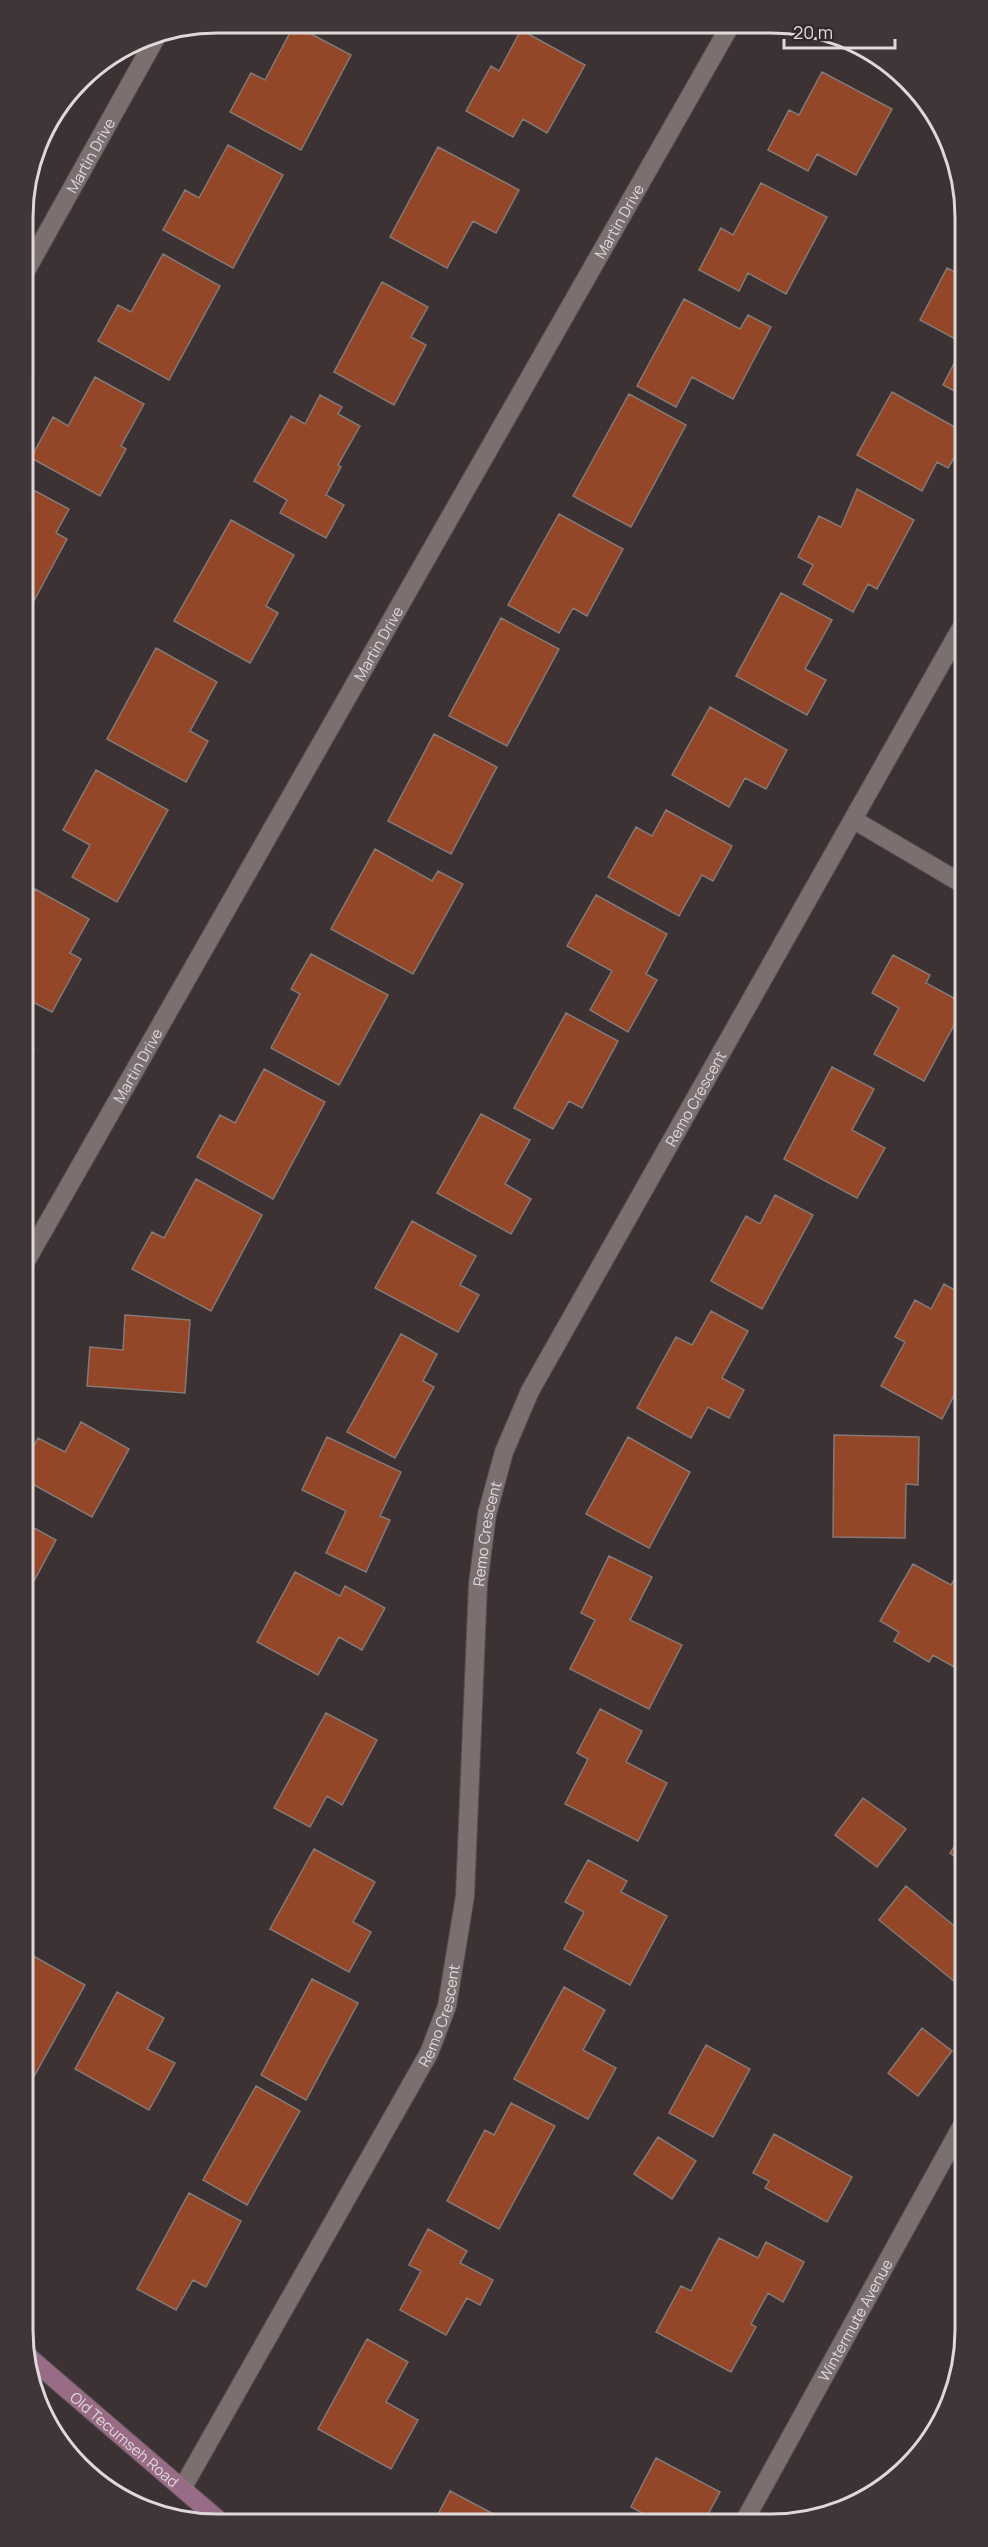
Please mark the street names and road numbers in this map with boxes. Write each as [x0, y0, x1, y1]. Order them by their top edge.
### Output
street label: Martin Drive [61, 114, 120, 197]
street label: Martin Drive [589, 180, 649, 262]
street label: Martin Drive [348, 602, 408, 685]
street label: Martin Drive [108, 1024, 167, 1107]
street label: Remo Crescent [660, 1047, 731, 1150]
street label: Remo Crescent [467, 1479, 506, 1588]
street label: Remo Crescent [413, 1963, 464, 2071]
street label: Wintermute Avenue [813, 2255, 897, 2385]
street label: Old Tecumseh Road [66, 2387, 183, 2492]

